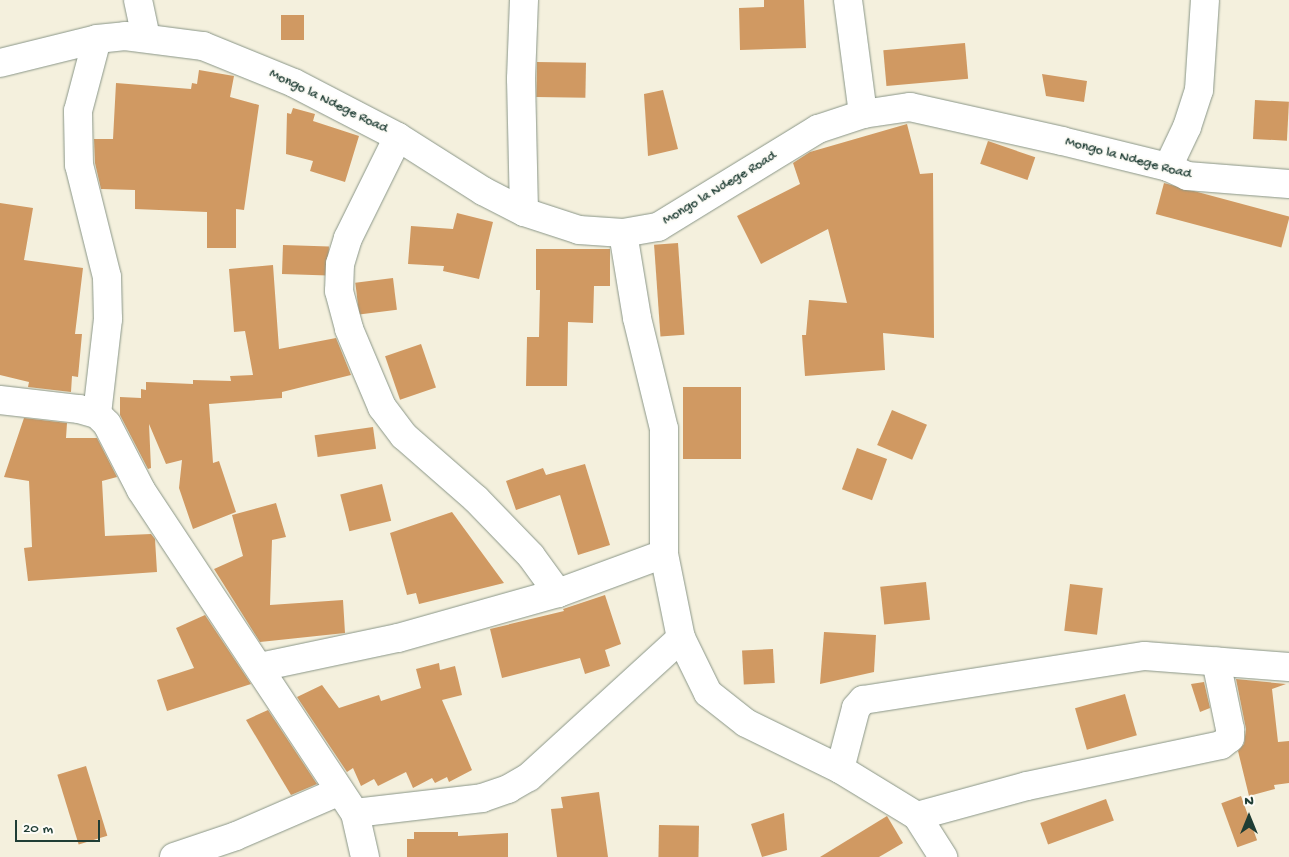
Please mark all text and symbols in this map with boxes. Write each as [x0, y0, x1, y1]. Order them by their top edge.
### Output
street label: Mongo la Ndege Road [266, 66, 390, 138]
street label: Mongo la Ndege Road [1063, 134, 1193, 184]
street label: Mongo la Ndege Road [660, 148, 780, 230]
north arrow [1224, 792, 1274, 842]
text: N [1244, 793, 1254, 810]
scale bar [18, 810, 102, 842]
text: 20 m [23, 820, 53, 838]

